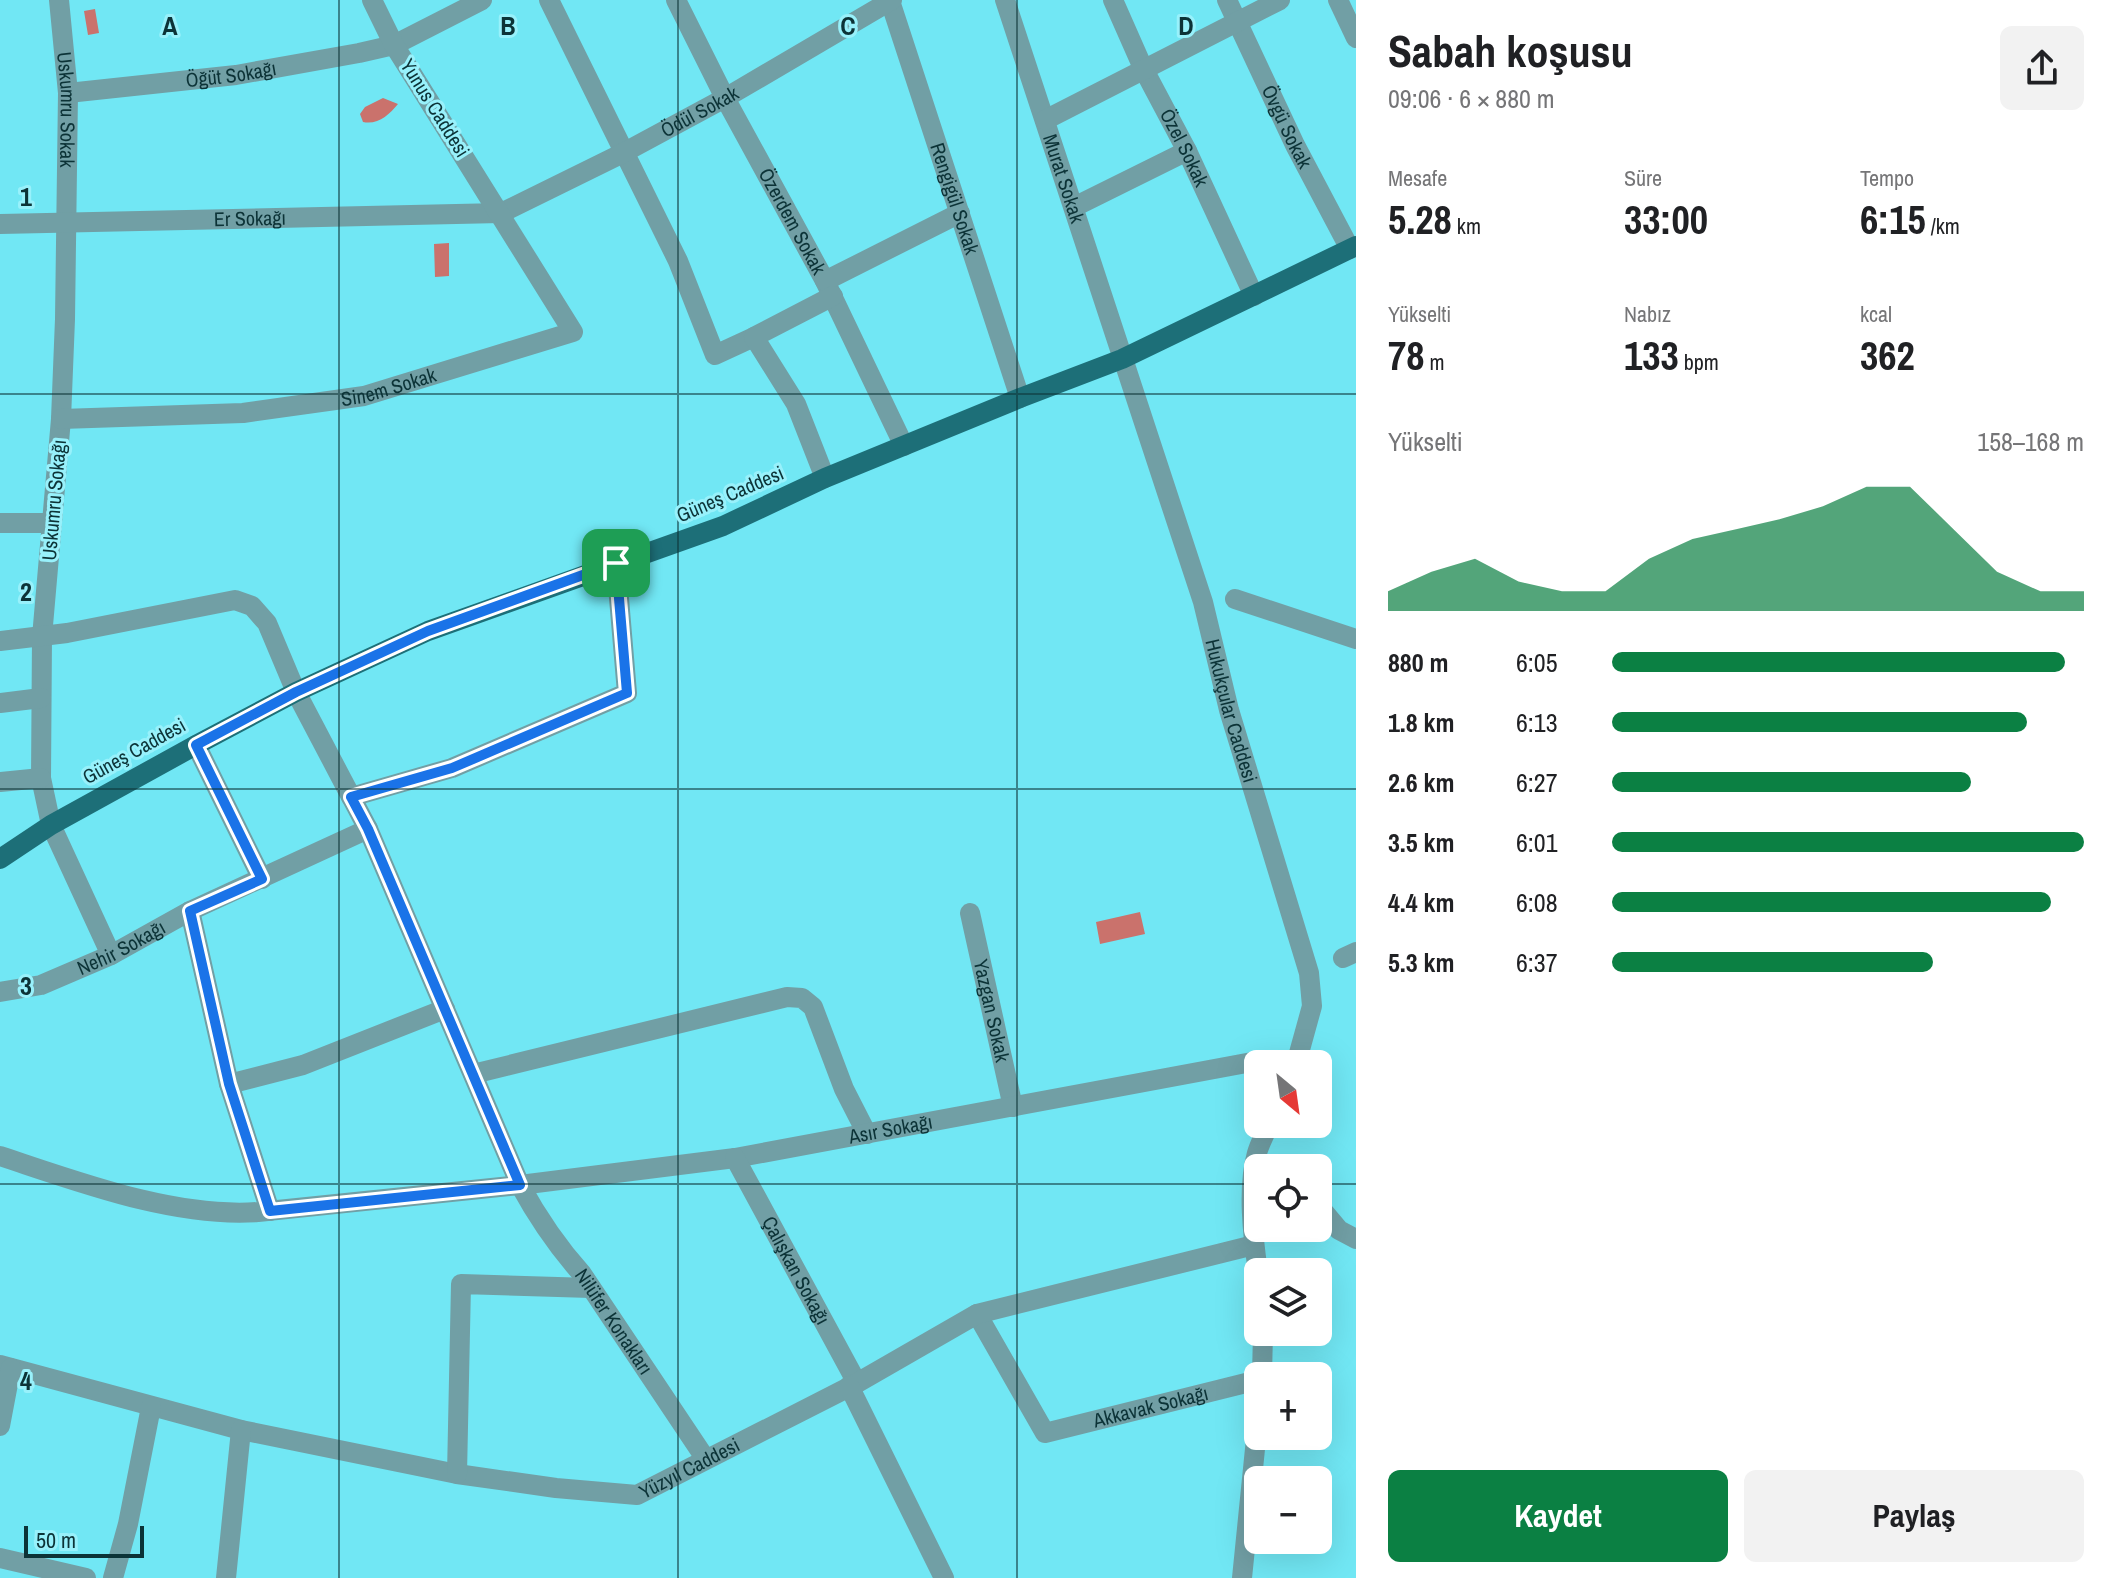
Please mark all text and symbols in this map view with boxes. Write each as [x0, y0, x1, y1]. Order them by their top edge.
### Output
text: A [162, 8, 178, 43]
text: B [500, 8, 516, 43]
text: C [840, 8, 856, 43]
text: D [1178, 8, 1194, 43]
text: Sabah koşusu [1388, 21, 1633, 81]
button: share [2000, 26, 2084, 110]
street label: Uskumru Sokak [51, 51, 82, 168]
street label: Yunus Caddesi [394, 53, 476, 162]
street label: Öğüt Sokağı [184, 54, 278, 93]
street label: Ödül Sokak [656, 79, 744, 143]
street label: Övgü Sokak [1256, 80, 1319, 173]
text: 09:06 · 6 × 880 m [1388, 81, 1555, 116]
street label: Özel Sokak [1154, 104, 1216, 191]
street label: Murat Sokak [1037, 130, 1092, 227]
street label: Rengigül Sokak [924, 139, 986, 259]
street label: Özerdem Sokak [753, 163, 833, 280]
text: Mesafe [1388, 163, 1447, 193]
text: Süre [1624, 163, 1662, 193]
text: Tempo [1860, 163, 1914, 193]
text: 1 [20, 179, 32, 214]
text: 5.28 [1388, 193, 1452, 246]
text: 33:00 [1624, 193, 1708, 246]
text: 6:15 [1860, 193, 1926, 246]
street label: Er Sokağı [214, 204, 286, 232]
text: km [1452, 211, 1481, 241]
text: /km [1926, 211, 1960, 241]
text: Yükselti [1388, 299, 1451, 329]
text: Nabız [1624, 299, 1671, 329]
text: kcal [1860, 299, 1892, 329]
text: 78 [1388, 329, 1424, 382]
text: 133 [1624, 329, 1679, 382]
text: 362 [1860, 329, 1915, 382]
text: m [1424, 347, 1445, 377]
text: bpm [1679, 347, 1719, 377]
street label: Sinem Sokak [339, 361, 440, 412]
text: Yükselti [1388, 424, 1463, 459]
text: 158–168 m [1977, 424, 2084, 459]
street label: Uskumru Sokağı [35, 438, 72, 562]
street label: Güneş Caddesi [672, 459, 788, 528]
pin [582, 529, 650, 597]
icon: arrive [594, 541, 638, 585]
text: 2 [20, 574, 32, 609]
street label: Hukukçular Caddesi [1199, 636, 1264, 786]
text: 880 m [1388, 645, 1448, 680]
text: 6:05 [1516, 645, 1558, 680]
text: 1.8 km [1388, 705, 1454, 740]
text: 6:13 [1516, 705, 1558, 740]
street label: Güneş Caddesi [77, 711, 190, 790]
text: 2.6 km [1388, 765, 1454, 800]
text: 6:27 [1516, 765, 1558, 800]
text: 3.5 km [1388, 825, 1454, 860]
text: 6:01 [1516, 825, 1558, 860]
text: 4.4 km [1388, 885, 1454, 920]
text: 6:08 [1516, 885, 1558, 920]
street label: Nehir Sokağı [73, 914, 170, 981]
text: 5.3 km [1388, 945, 1454, 980]
text: 6:37 [1516, 945, 1558, 980]
street label: Yazgan Sokak [968, 957, 1017, 1065]
text: 3 [20, 968, 32, 1003]
north arrow [1244, 1050, 1332, 1138]
map controls [1244, 1050, 1332, 1554]
street label: Asır Sokağı [845, 1108, 935, 1150]
button: locate [1244, 1154, 1332, 1242]
street label: Çalışkan Sokağı [756, 1211, 837, 1329]
button: layers [1244, 1258, 1332, 1346]
street label: Nilüfer Konakları [569, 1263, 659, 1380]
button: + [1244, 1362, 1332, 1450]
text: 4 [20, 1363, 32, 1398]
street label: Akkavak Sokağı [1089, 1379, 1211, 1434]
street label: Yüzyıl Caddesi [634, 1431, 744, 1505]
button: − [1244, 1466, 1332, 1554]
button: Kaydet [1388, 1470, 1728, 1562]
button: Paylaş [1744, 1470, 2084, 1562]
scale bar [24, 1522, 144, 1558]
text: 50 m [36, 1525, 76, 1555]

